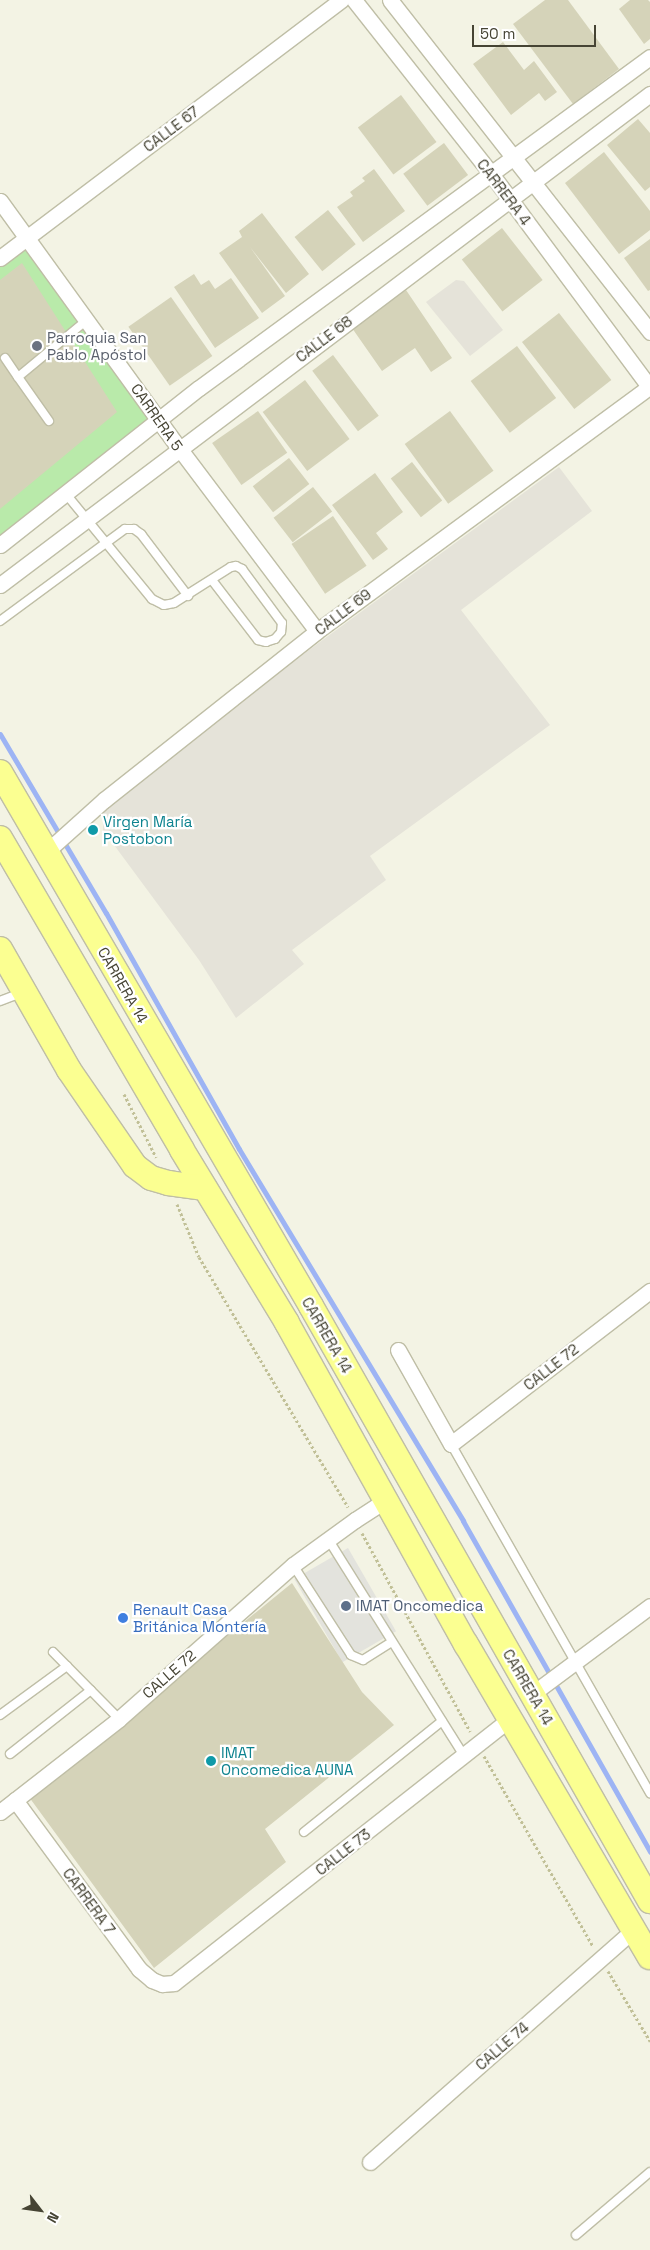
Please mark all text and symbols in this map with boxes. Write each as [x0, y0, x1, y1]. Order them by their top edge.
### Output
scale bar [475, 15, 599, 47]
text: 50 m [480, 24, 515, 43]
street label: CALLE 67 [140, 102, 202, 156]
street label: CARRERA 4 [473, 155, 535, 229]
street label: CALLE 68 [292, 312, 356, 366]
place label: Parroquia San Pablo Apóstol [47, 328, 147, 363]
marker: Parroquia San Pablo Apóstol [31, 340, 43, 352]
street label: CARRERA 5 [127, 380, 187, 454]
street label: CALLE 69 [311, 585, 375, 639]
place label: Virgen María Postobon [103, 812, 192, 847]
marker: Virgen María Postobon [87, 824, 99, 836]
street label: CARRERA 14 [94, 944, 152, 1026]
street label: CARRERA 14 [298, 1294, 356, 1376]
street label: CALLE 72 [520, 1340, 582, 1394]
place label: IMAT Oncomedica [356, 1597, 484, 1615]
place label: Renault Casa Británica Montería [133, 1600, 267, 1635]
marker: IMAT Oncomedica [340, 1600, 352, 1612]
marker: Renault Casa Británica Montería [117, 1612, 129, 1624]
street label: CALLE 72 [139, 1646, 199, 1702]
street label: CARRERA 14 [499, 1646, 557, 1728]
place label: IMAT Oncomedica AUNA [221, 1743, 354, 1778]
marker: IMAT Oncomedica AUNA [205, 1755, 217, 1767]
street label: CALLE 73 [312, 1825, 374, 1879]
street label: CARRERA 7 [59, 1864, 119, 1938]
street label: CALLE 74 [472, 2018, 532, 2074]
north arrow [15, 2185, 65, 2235]
text: N [43, 2209, 63, 2226]

